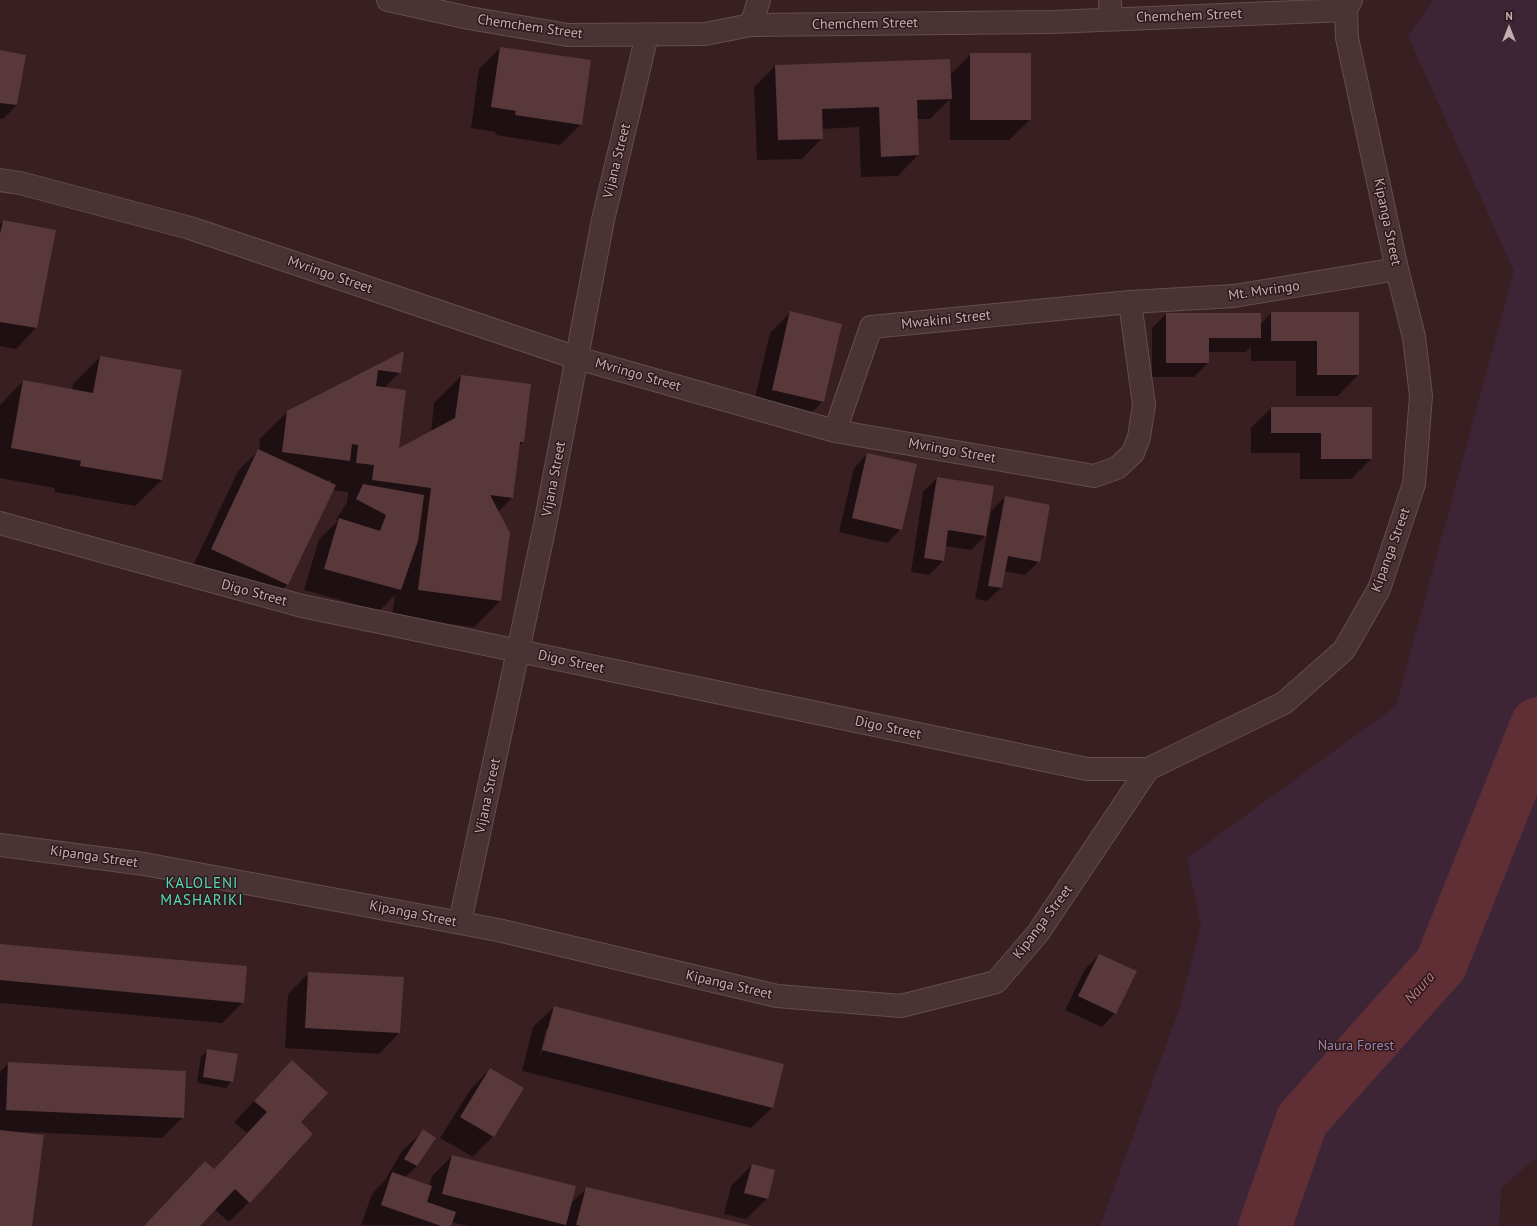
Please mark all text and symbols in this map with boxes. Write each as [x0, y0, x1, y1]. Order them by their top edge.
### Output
street label: Chemchem Street [1136, 6, 1242, 26]
north arrow [1489, 8, 1529, 48]
text: N [1505, 9, 1513, 23]
street label: Chemchem Street [476, 11, 584, 43]
street label: Chemchem Street [812, 15, 918, 33]
street label: Vijana Street [600, 122, 634, 200]
street label: Kipanga Street [1370, 177, 1404, 267]
street label: Mvringo Street [285, 253, 375, 297]
street label: Mt. Mvringo [1227, 278, 1301, 304]
street label: Mwakini Street [901, 307, 991, 333]
street label: Mvringo Street [593, 355, 683, 395]
street label: Mvringo Street [907, 435, 997, 467]
street label: Vijana Street [538, 440, 570, 518]
street label: Kipanga Street [1368, 506, 1414, 594]
street label: Digo Street [219, 576, 289, 610]
street label: Digo Street [536, 647, 606, 677]
street label: Digo Street [853, 713, 923, 743]
street label: Vijana Street [472, 757, 504, 835]
street label: Kipanga Street [49, 843, 139, 871]
district label: KALOLENI MASHARIKI [160, 875, 244, 910]
street label: Kipanga Street [1010, 882, 1076, 962]
street label: Kipanga Street [368, 897, 458, 931]
street label: Kipanga Street [684, 967, 774, 1003]
water label: Naura [1401, 968, 1439, 1008]
park label: Naura Forest [1318, 1038, 1394, 1054]

